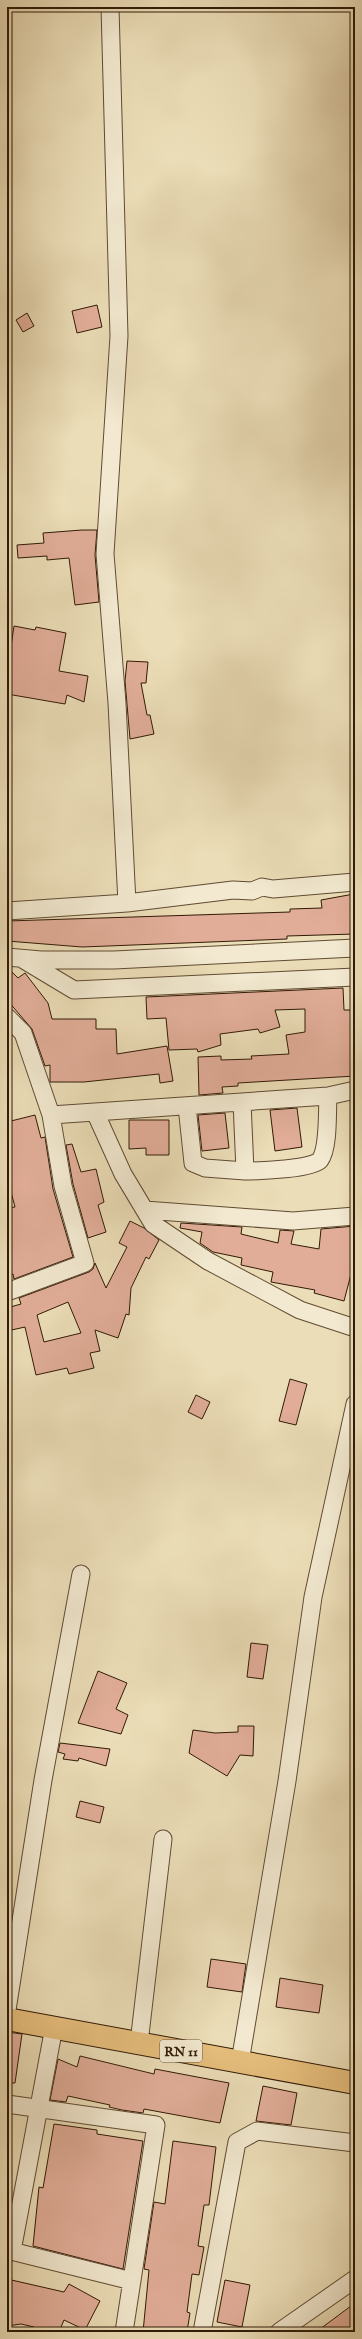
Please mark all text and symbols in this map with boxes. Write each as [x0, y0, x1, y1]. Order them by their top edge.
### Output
road number: RN 11 [160, 2040, 202, 2062]

